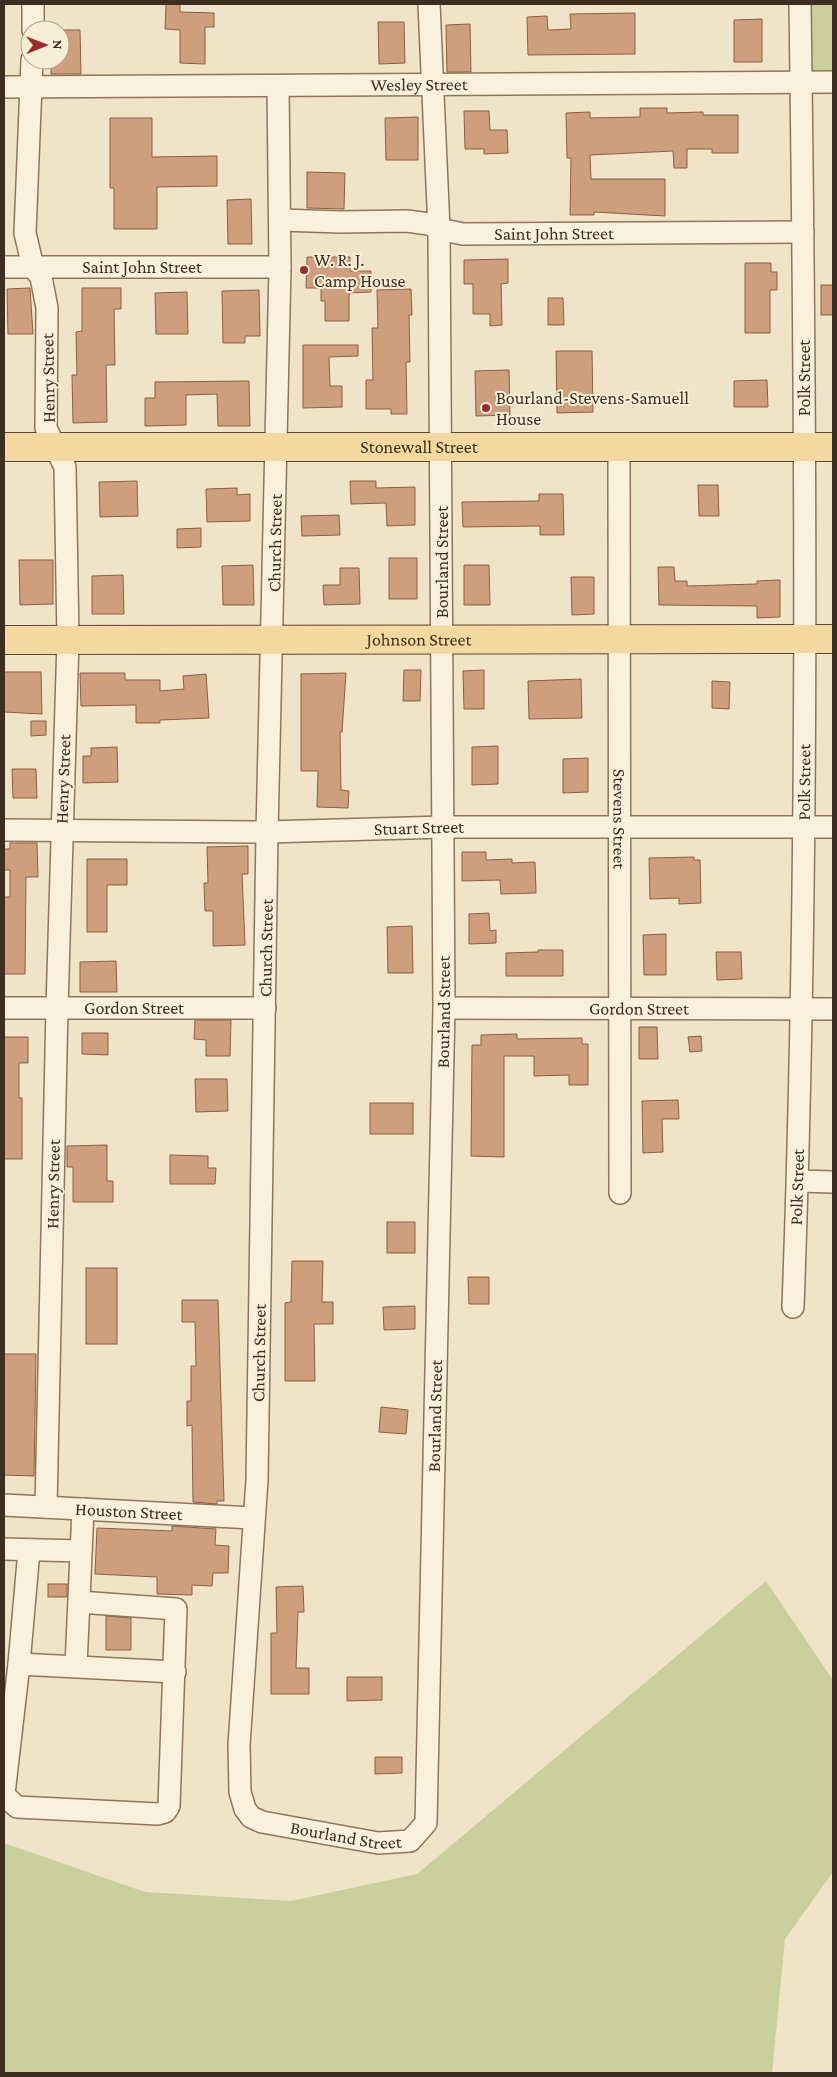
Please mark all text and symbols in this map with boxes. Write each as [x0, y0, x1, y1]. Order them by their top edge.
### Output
north arrow [20, 20, 70, 70]
text: N [50, 40, 66, 50]
street label: Wesley Street [370, 74, 469, 95]
street label: Saint John Street [494, 223, 615, 244]
place label: W. R. J. Camp House [314, 250, 405, 291]
street label: Saint John Street [82, 257, 203, 277]
marker: W. R. J. Camp House [298, 264, 310, 276]
street label: Henry Street [37, 332, 59, 423]
street label: Polk Street [794, 339, 814, 416]
place label: Bourland-Stevens-Samuell House [496, 388, 689, 429]
marker: Bourland-Stevens-Samuell House [480, 402, 492, 414]
street label: Stonewall Street [360, 437, 479, 457]
street label: Church Street [264, 493, 286, 592]
street label: Bourland Street [432, 505, 452, 618]
street label: Johnson Street [365, 629, 472, 650]
street label: Henry Street [51, 733, 75, 824]
street label: Polk Street [794, 743, 814, 821]
street label: Stevens Street [609, 769, 630, 870]
street label: Stuart Street [374, 817, 465, 839]
street label: Church Street [255, 898, 277, 997]
street label: Bourland Street [433, 955, 454, 1068]
street label: Gordon Street [84, 998, 185, 1018]
street label: Gordon Street [589, 998, 690, 1019]
street label: Henry Street [42, 1138, 64, 1229]
street label: Polk Street [786, 1147, 808, 1226]
street label: Church Street [248, 1303, 270, 1402]
street label: Bourland Street [424, 1358, 446, 1472]
street label: Houston Street [75, 1499, 184, 1524]
street label: Bourland Street [289, 1817, 403, 1853]

